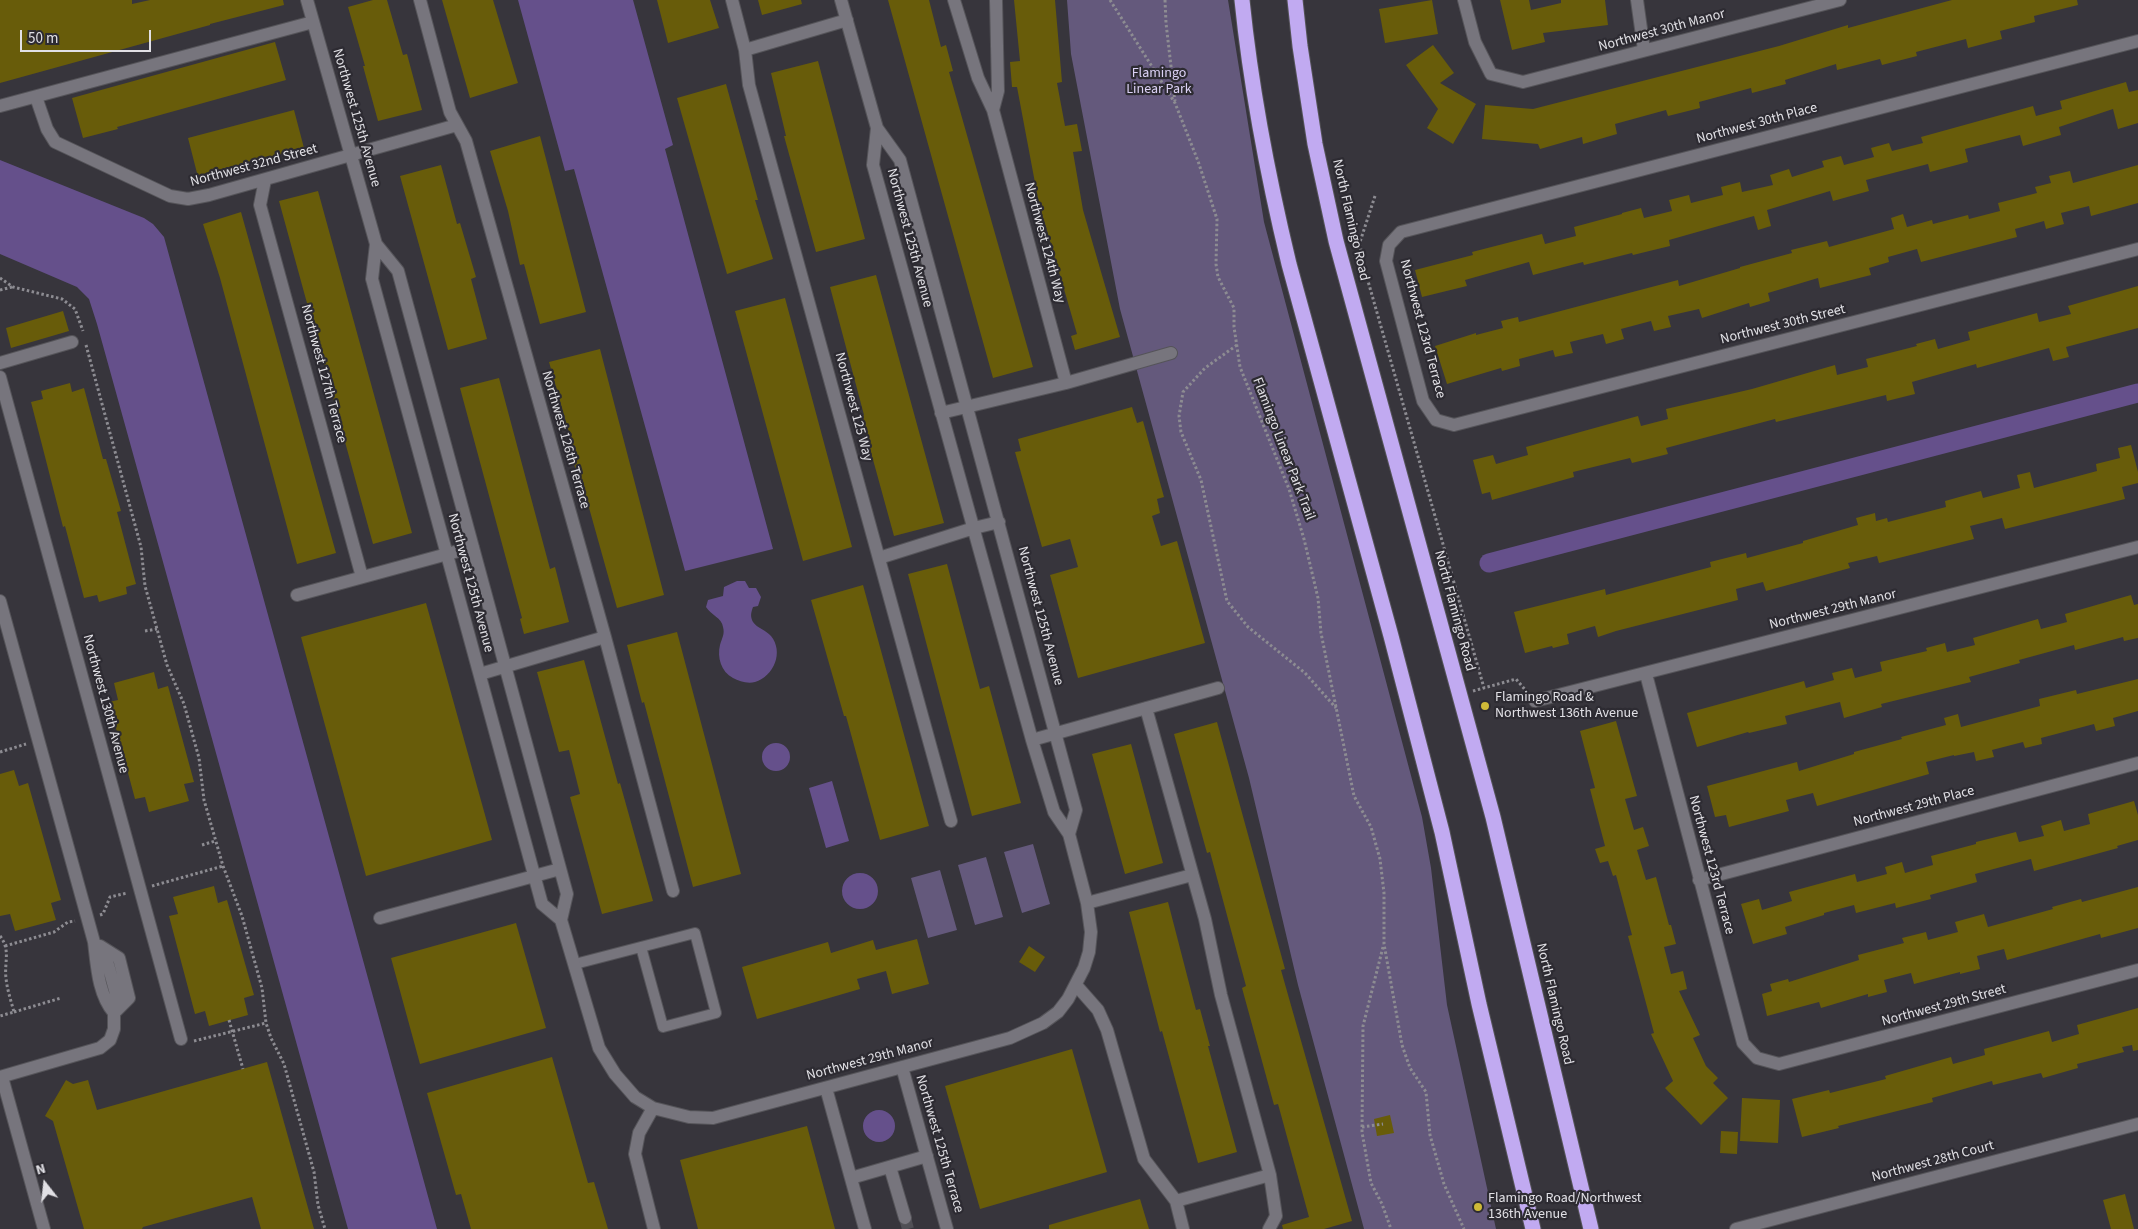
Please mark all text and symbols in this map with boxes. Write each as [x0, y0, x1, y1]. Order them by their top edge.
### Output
street label: Northwest 30th Manor [1597, 6, 1727, 56]
scale bar [22, 20, 154, 52]
text: 50 m [28, 28, 58, 49]
street label: Northwest 125th Avenue [328, 47, 384, 189]
park label: Flamingo Linear Park [1126, 66, 1192, 98]
street label: Northwest 30th Place [1695, 100, 1819, 148]
street label: Northwest 32nd Street [188, 141, 320, 191]
street label: North Flamingo Road [1328, 158, 1372, 282]
street label: Northwest 125th Avenue [882, 167, 936, 309]
street label: Northwest 124th Way [1020, 181, 1068, 305]
street label: Northwest 123rd Terrace [1395, 258, 1449, 400]
street label: Northwest 30th Street [1719, 301, 1847, 349]
street label: Northwest 127th Terrace [296, 303, 350, 445]
street label: Northwest 125 Way [830, 351, 876, 463]
street label: Northwest 126th Terrace [537, 369, 593, 511]
street label: Flamingo Linear Park Trail [1248, 375, 1318, 523]
street label: Northwest 125th Avenue [443, 512, 497, 654]
street label: Northwest 125th Avenue [1013, 545, 1067, 687]
street label: North Flamingo Road [1430, 549, 1478, 673]
street label: Northwest 29th Manor [1768, 586, 1898, 634]
street label: Northwest 130th Avenue [78, 633, 132, 775]
place label: Flamingo Road & Northwest 136th Avenue [1495, 690, 1638, 722]
marker: Flamingo Road & Northwest 136th Avenue [1479, 700, 1491, 712]
street label: Northwest 29th Place [1852, 783, 1976, 831]
street label: Northwest 123rd Terrace [1684, 794, 1738, 936]
street label: North Flamingo Road [1532, 942, 1576, 1066]
street label: Northwest 29th Street [1880, 981, 2008, 1031]
street label: Northwest 29th Manor [805, 1035, 935, 1085]
street label: Northwest 125th Terrace [911, 1073, 967, 1215]
street label: Northwest 28th Court [1870, 1138, 1996, 1186]
north arrow [20, 1159, 70, 1209]
text: N [34, 1159, 48, 1180]
place label: Flamingo Road/Northwest 136th Avenue [1488, 1191, 1642, 1224]
marker: Flamingo Road/Northwest 136th Avenue [1472, 1201, 1484, 1213]

